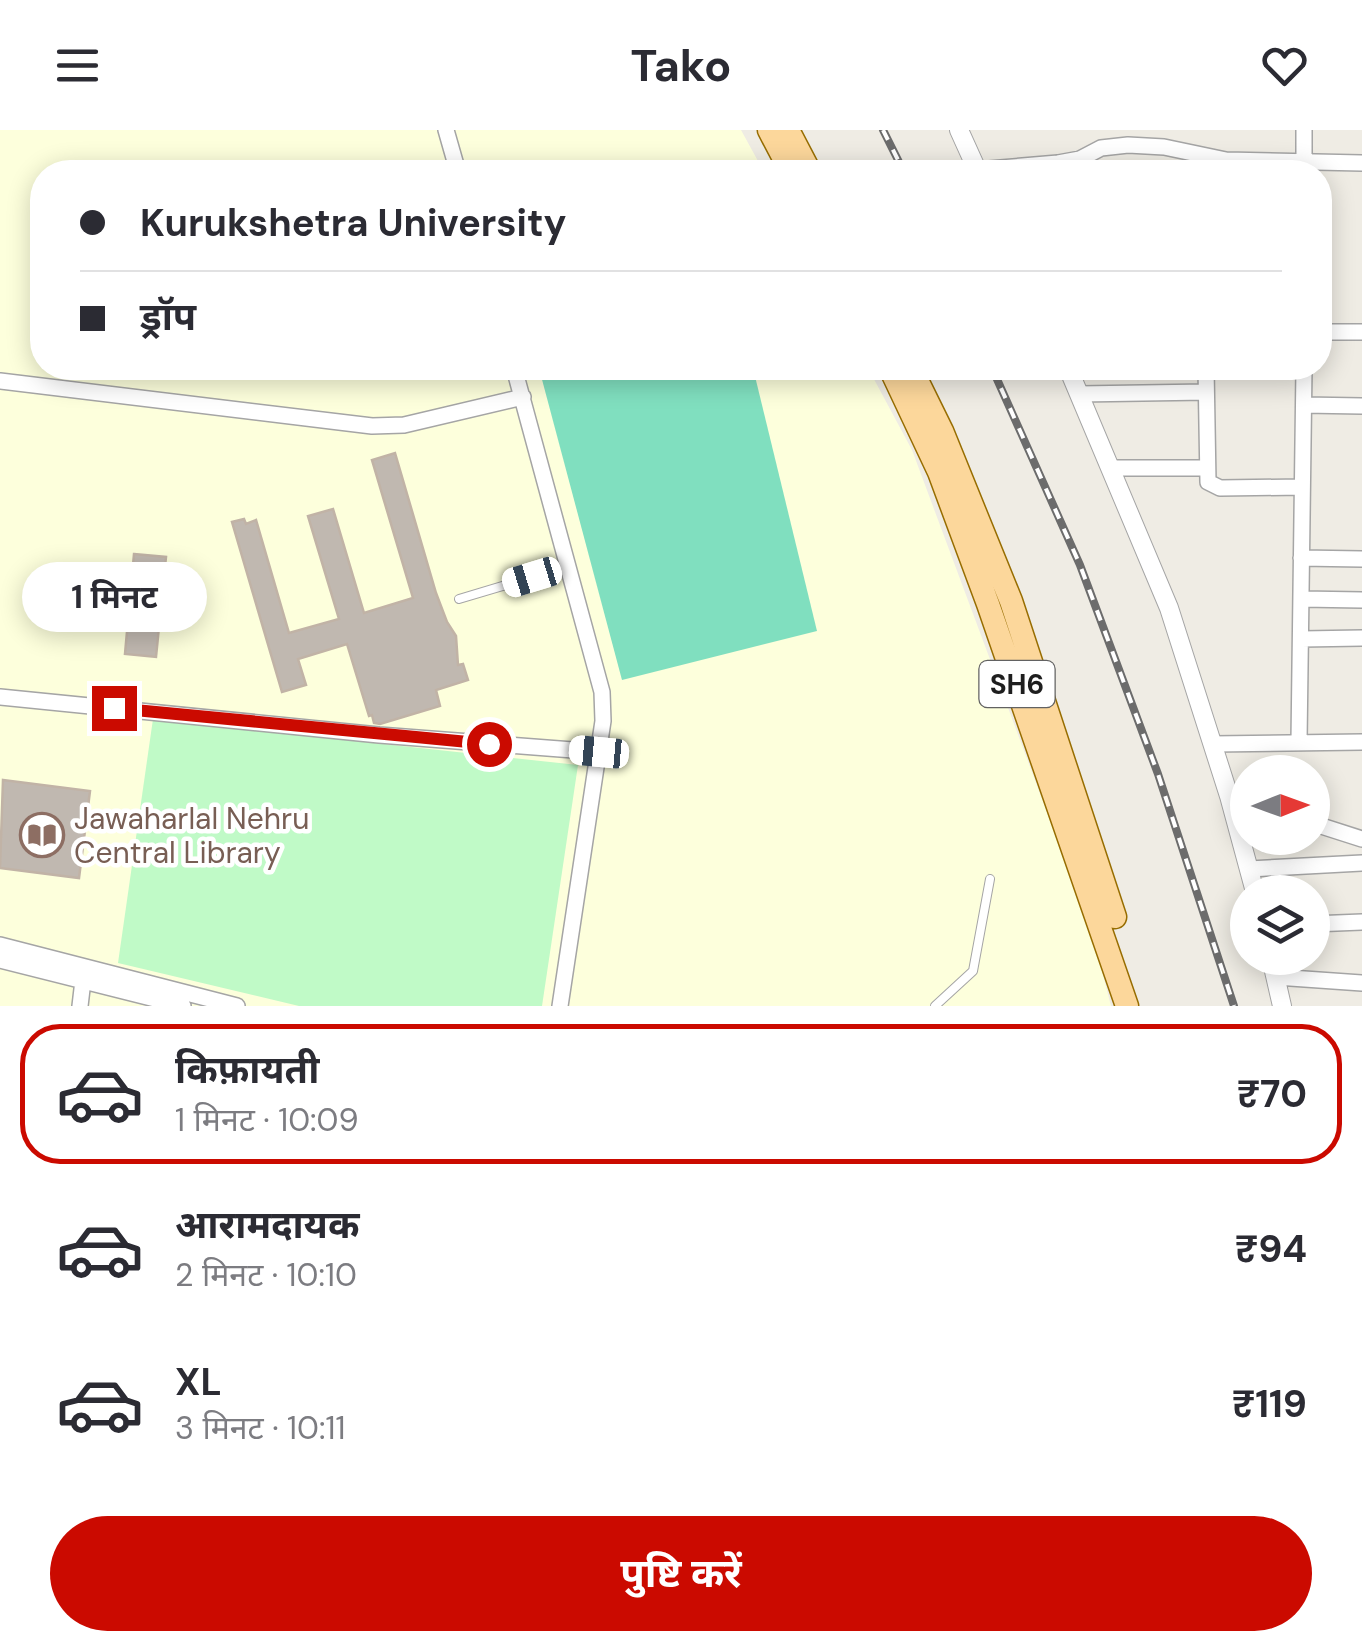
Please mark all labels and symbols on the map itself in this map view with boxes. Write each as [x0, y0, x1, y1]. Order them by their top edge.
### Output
car [499, 554, 565, 600]
callout: 1 मिनट [22, 563, 206, 633]
road number: SH6 [980, 661, 1054, 707]
route end [92, 686, 137, 731]
route start [467, 722, 512, 767]
car [568, 734, 630, 770]
north arrow [1230, 755, 1330, 855]
place label: Jawaharlal Nehru Central Library [74, 799, 309, 872]
library icon: Jawaharlal Nehru Central Library [19, 812, 65, 858]

